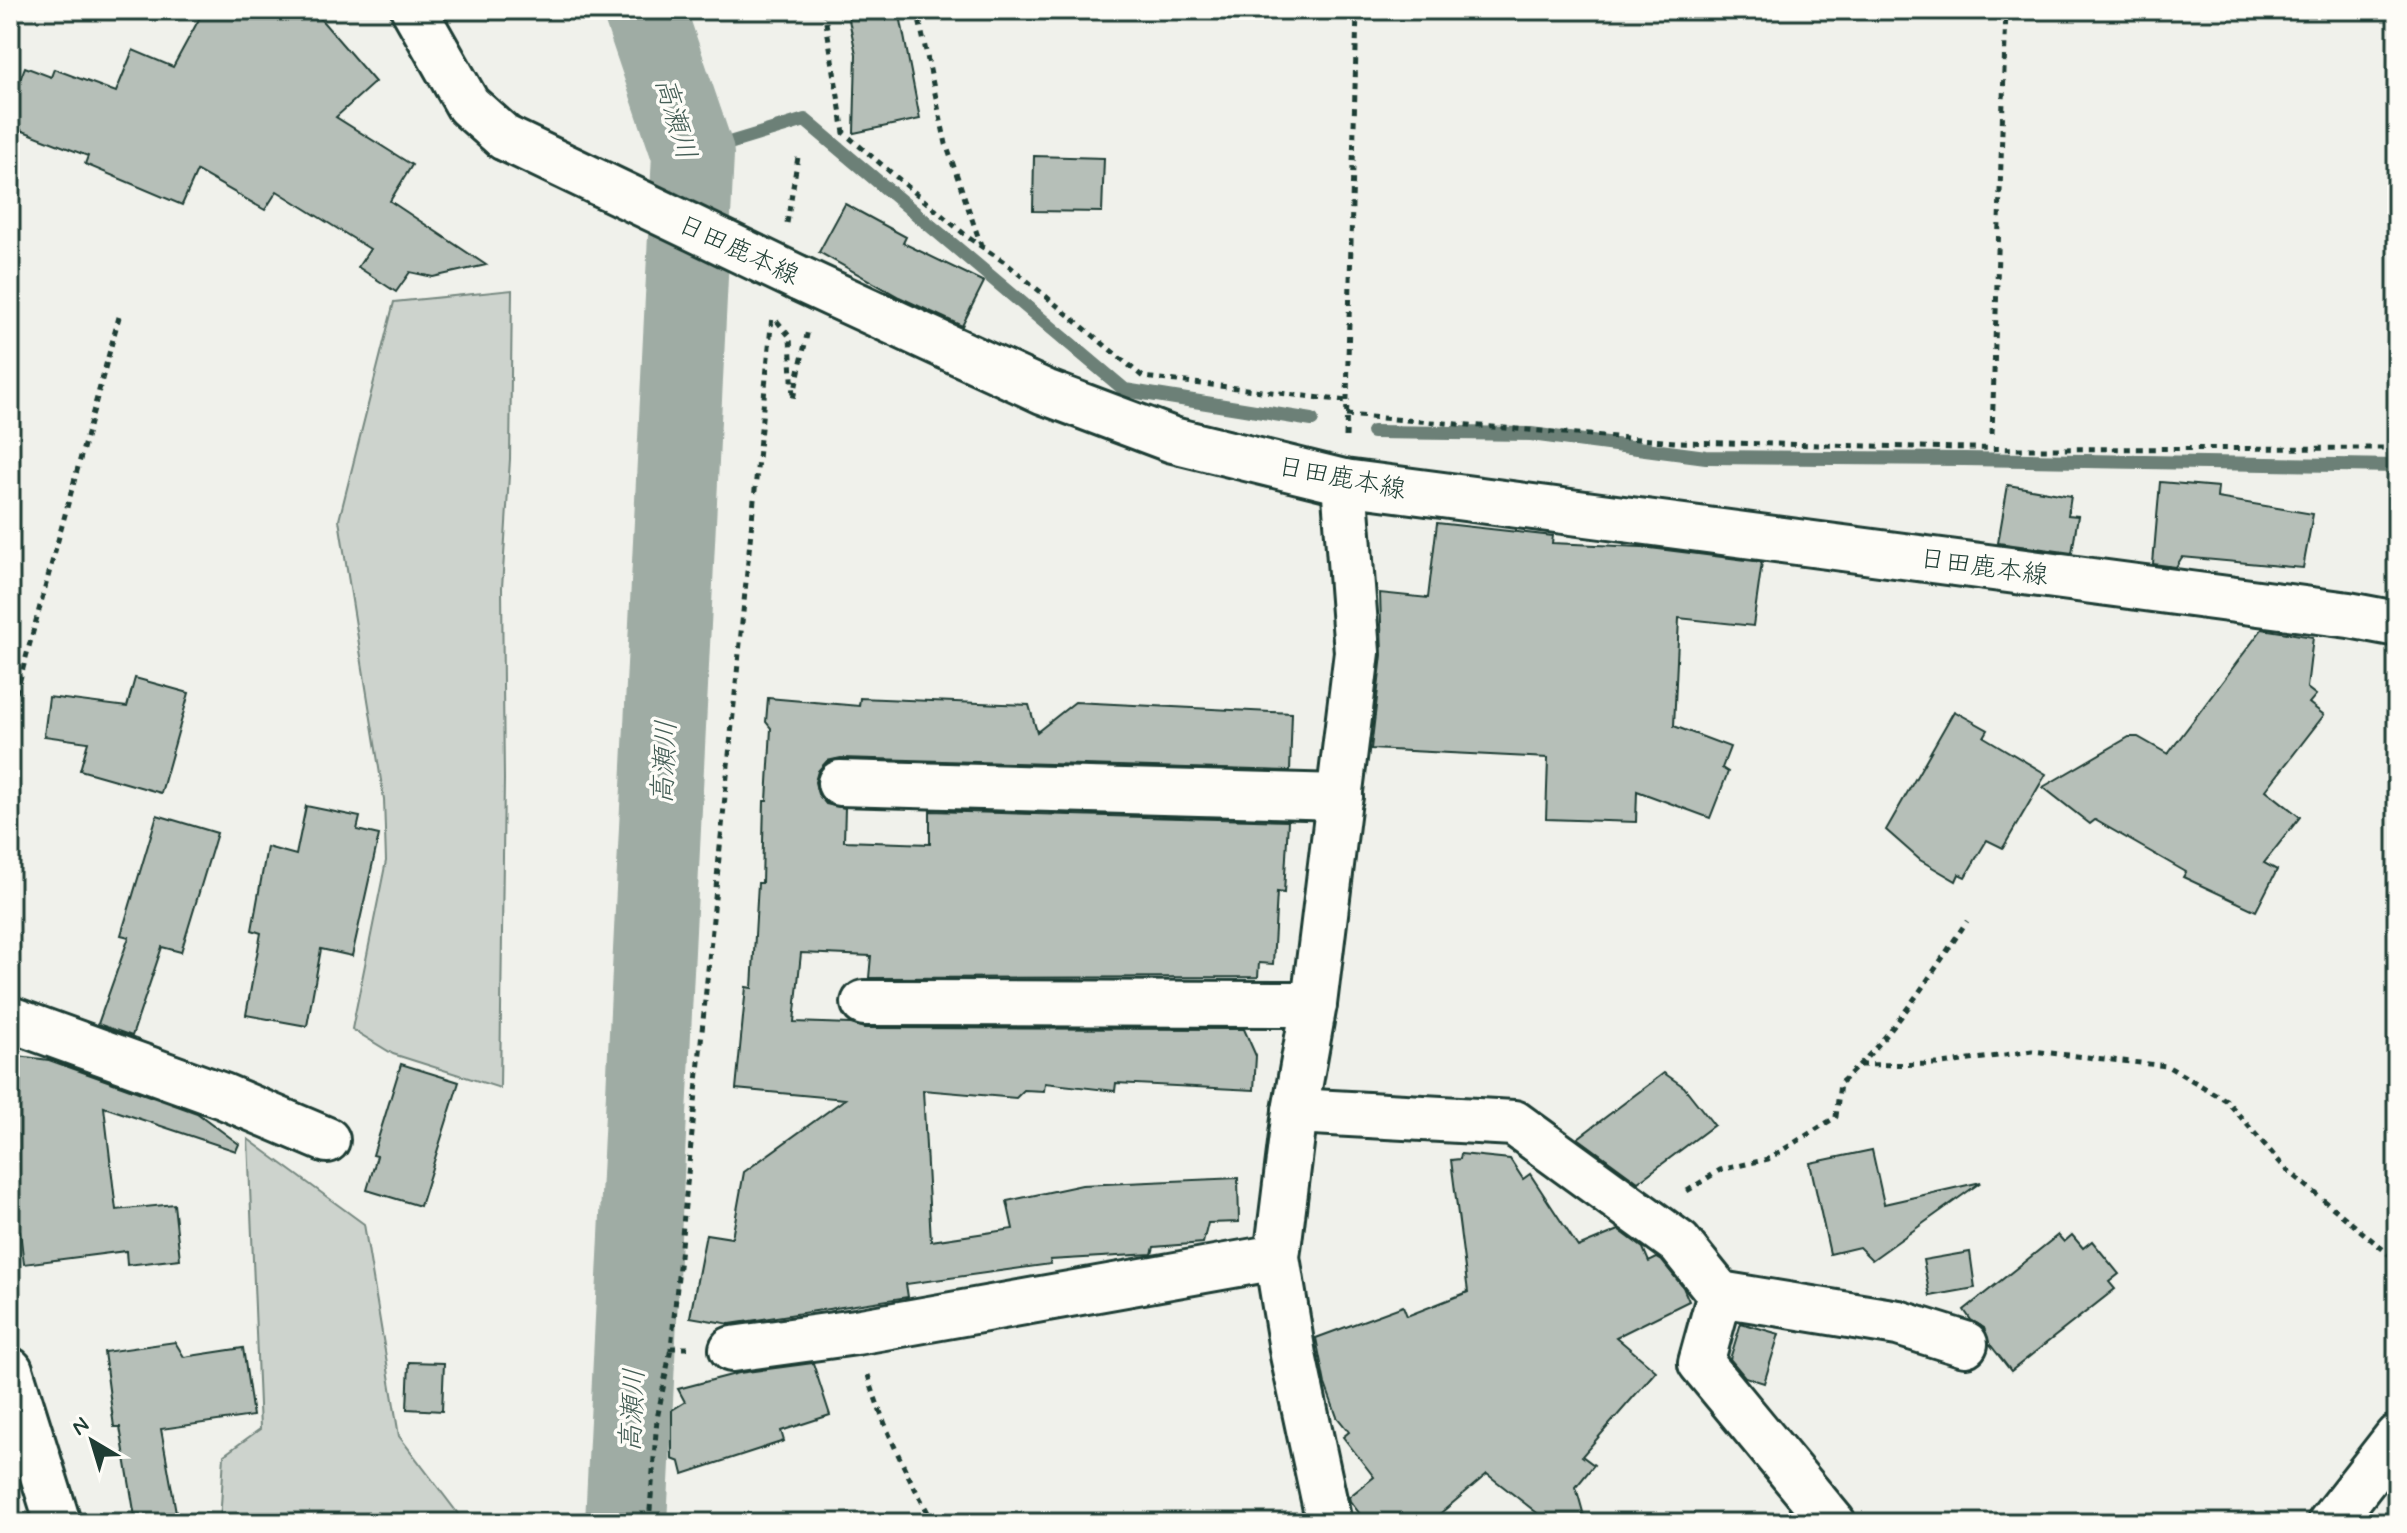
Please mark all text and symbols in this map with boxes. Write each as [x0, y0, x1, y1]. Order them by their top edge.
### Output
water label: 高瀬川 [645, 73, 704, 164]
street label: 日田鹿本線 [672, 208, 804, 294]
street label: 日田鹿本線 [1275, 450, 1409, 508]
street label: 日田鹿本線 [1917, 542, 2050, 594]
water label: 高瀬川 [645, 719, 686, 805]
water label: 高瀬川 [613, 1367, 654, 1453]
north arrow [52, 1401, 132, 1481]
text: N [67, 1411, 95, 1442]

